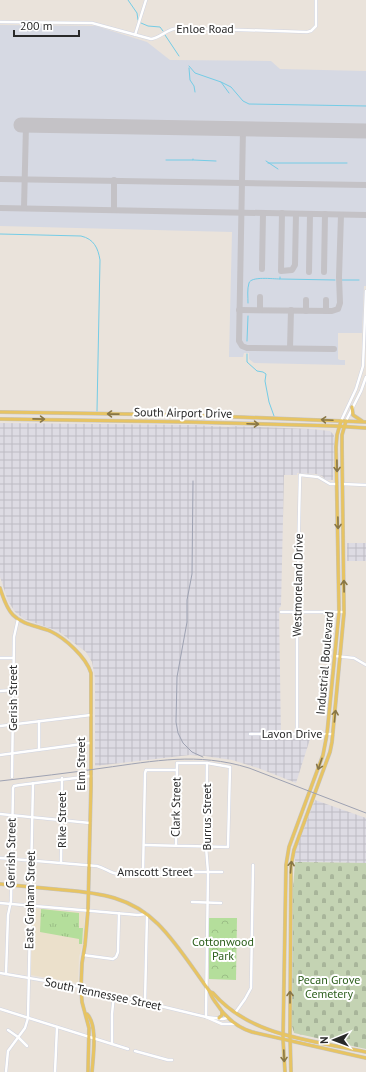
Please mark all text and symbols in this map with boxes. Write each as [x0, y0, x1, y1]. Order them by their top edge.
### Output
scale bar [14, 12, 79, 38]
text: 200 m [20, 18, 53, 33]
street label: Enloe Road [176, 21, 234, 36]
street label: South Airport Drive [134, 404, 232, 421]
one-way arrow [107, 410, 120, 418]
one-way arrow [32, 416, 45, 423]
one-way arrow [321, 417, 334, 424]
one-way arrow [246, 420, 259, 428]
one-way arrow [333, 459, 341, 472]
one-way arrow [334, 516, 342, 529]
street label: Westmoreland Drive [289, 533, 306, 637]
one-way arrow [340, 580, 348, 593]
street label: Industrial Boulevard [313, 611, 336, 715]
street label: Gerish Street [5, 665, 20, 731]
one-way arrow [331, 710, 338, 723]
street label: Lavon Drive [262, 726, 322, 741]
street label: Elm Street [73, 737, 88, 791]
one-way arrow [315, 757, 323, 769]
street label: Clark Street [167, 777, 184, 837]
street label: Burrus Street [199, 783, 214, 851]
street label: Rike Street [54, 792, 69, 848]
street label: Gerrish Street [2, 818, 19, 888]
street label: East Graham Street [21, 851, 38, 949]
one-way arrow [288, 861, 295, 874]
street label: Amscott Street [117, 864, 193, 879]
park label: Cottonwood Park [192, 934, 254, 963]
park label: Pecan Grove Cemetery [298, 972, 360, 1001]
street label: South Tennessee Street [43, 974, 163, 1013]
one-way arrow [286, 991, 294, 1004]
north arrow [314, 1020, 354, 1060]
text: N [317, 1036, 331, 1044]
one-way arrow [280, 1049, 288, 1062]

